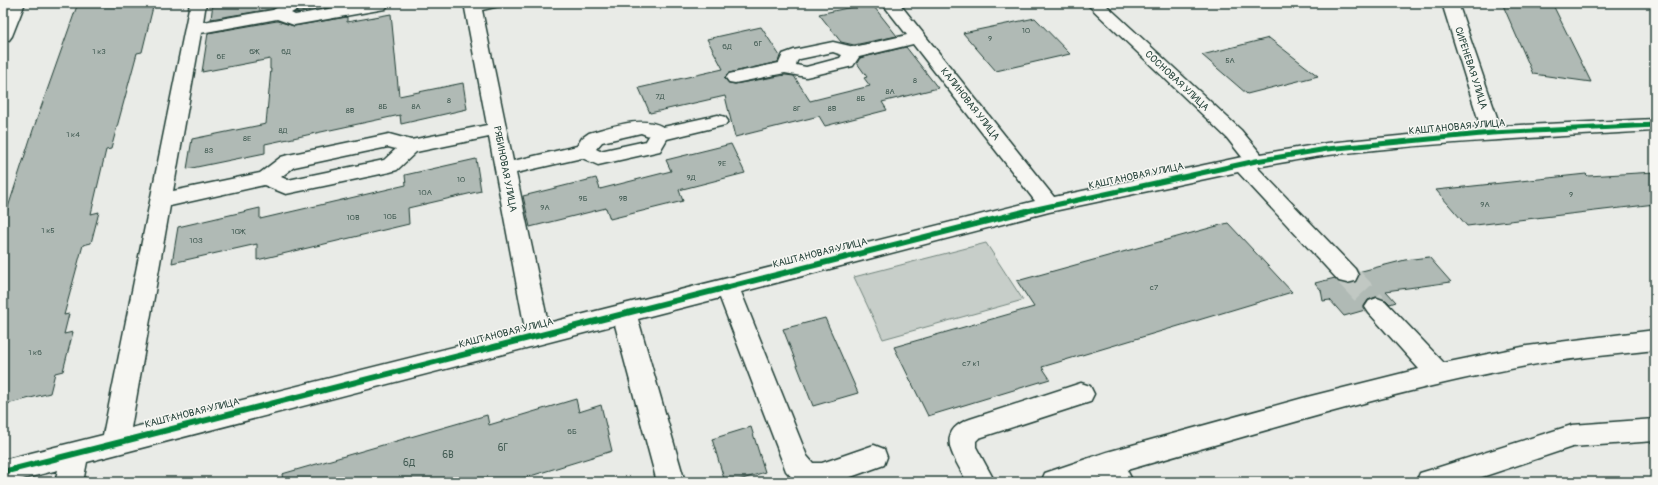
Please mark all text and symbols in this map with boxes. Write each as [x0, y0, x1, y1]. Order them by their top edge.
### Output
street label: СИРЕНЕВАЯ УЛИЦА [1452, 25, 1490, 111]
house number: 10 [1022, 26, 1031, 35]
house number: 9 [988, 34, 992, 43]
house number: 6Г [754, 39, 762, 48]
house number: 6Д [722, 42, 732, 51]
house number: 1 к3 [92, 47, 106, 56]
house number: 6Ж [249, 47, 260, 56]
house number: 6Д [281, 47, 291, 56]
street label: СОСНОВАЯ УЛИЦА [1143, 48, 1212, 114]
house number: 6Е [217, 52, 225, 61]
house number: 5А [1225, 56, 1235, 65]
street label: КАЛИНОВАЯ УЛИЦА [938, 65, 1002, 143]
house number: 8 [913, 76, 917, 85]
house number: 8А [885, 87, 895, 96]
house number: 7Д [655, 92, 665, 101]
house number: 8Б [857, 94, 866, 103]
house number: 8 [447, 96, 451, 105]
house number: 8Б [379, 102, 388, 111]
house number: 8А [411, 102, 421, 111]
house number: 8Г [793, 104, 801, 113]
house number: 8В [828, 104, 837, 113]
house number: 8В [346, 106, 355, 115]
street label: КАШТАНОВАЯ УЛИЦА [1408, 117, 1506, 137]
street label: РЯБИНОВАЯ УЛИЦА [491, 125, 519, 213]
house number: 8Д [279, 126, 288, 135]
house number: 1 к4 [66, 130, 80, 139]
house number: 8Е [243, 134, 251, 143]
house number: 8З [205, 146, 214, 155]
house number: 9Е [718, 159, 726, 168]
street label: КАШТАНОВАЯ УЛИЦА [1087, 160, 1185, 192]
house number: 9Д [687, 173, 696, 182]
house number: 10 [457, 175, 466, 184]
house number: 10А [418, 188, 432, 197]
house number: 9 [1569, 190, 1573, 199]
house number: 9Б [579, 194, 588, 203]
house number: 9В [619, 194, 628, 203]
house number: 9А [1480, 200, 1490, 209]
house number: 9А [540, 203, 550, 212]
house number: 10Б [383, 212, 397, 221]
house number: 10В [346, 213, 360, 222]
house number: 1 к5 [41, 226, 55, 235]
house number: 10Ж [231, 227, 246, 236]
street label: КАШТАНОВАЯ УЛИЦА [772, 235, 869, 271]
house number: 10З [189, 236, 203, 245]
house number: с7 [1150, 283, 1159, 292]
street label: КАШТАНОВАЯ УЛИЦА [458, 315, 555, 351]
house number: 1 к6 [28, 348, 42, 357]
house number: с7 к1 [962, 359, 980, 368]
street label: КАШТАНОВАЯ УЛИЦА [144, 395, 241, 431]
house number: 6Б [567, 427, 577, 436]
house number: 6Г [498, 442, 509, 454]
house number: 6В [442, 449, 454, 461]
house number: 6Д [403, 457, 416, 469]

